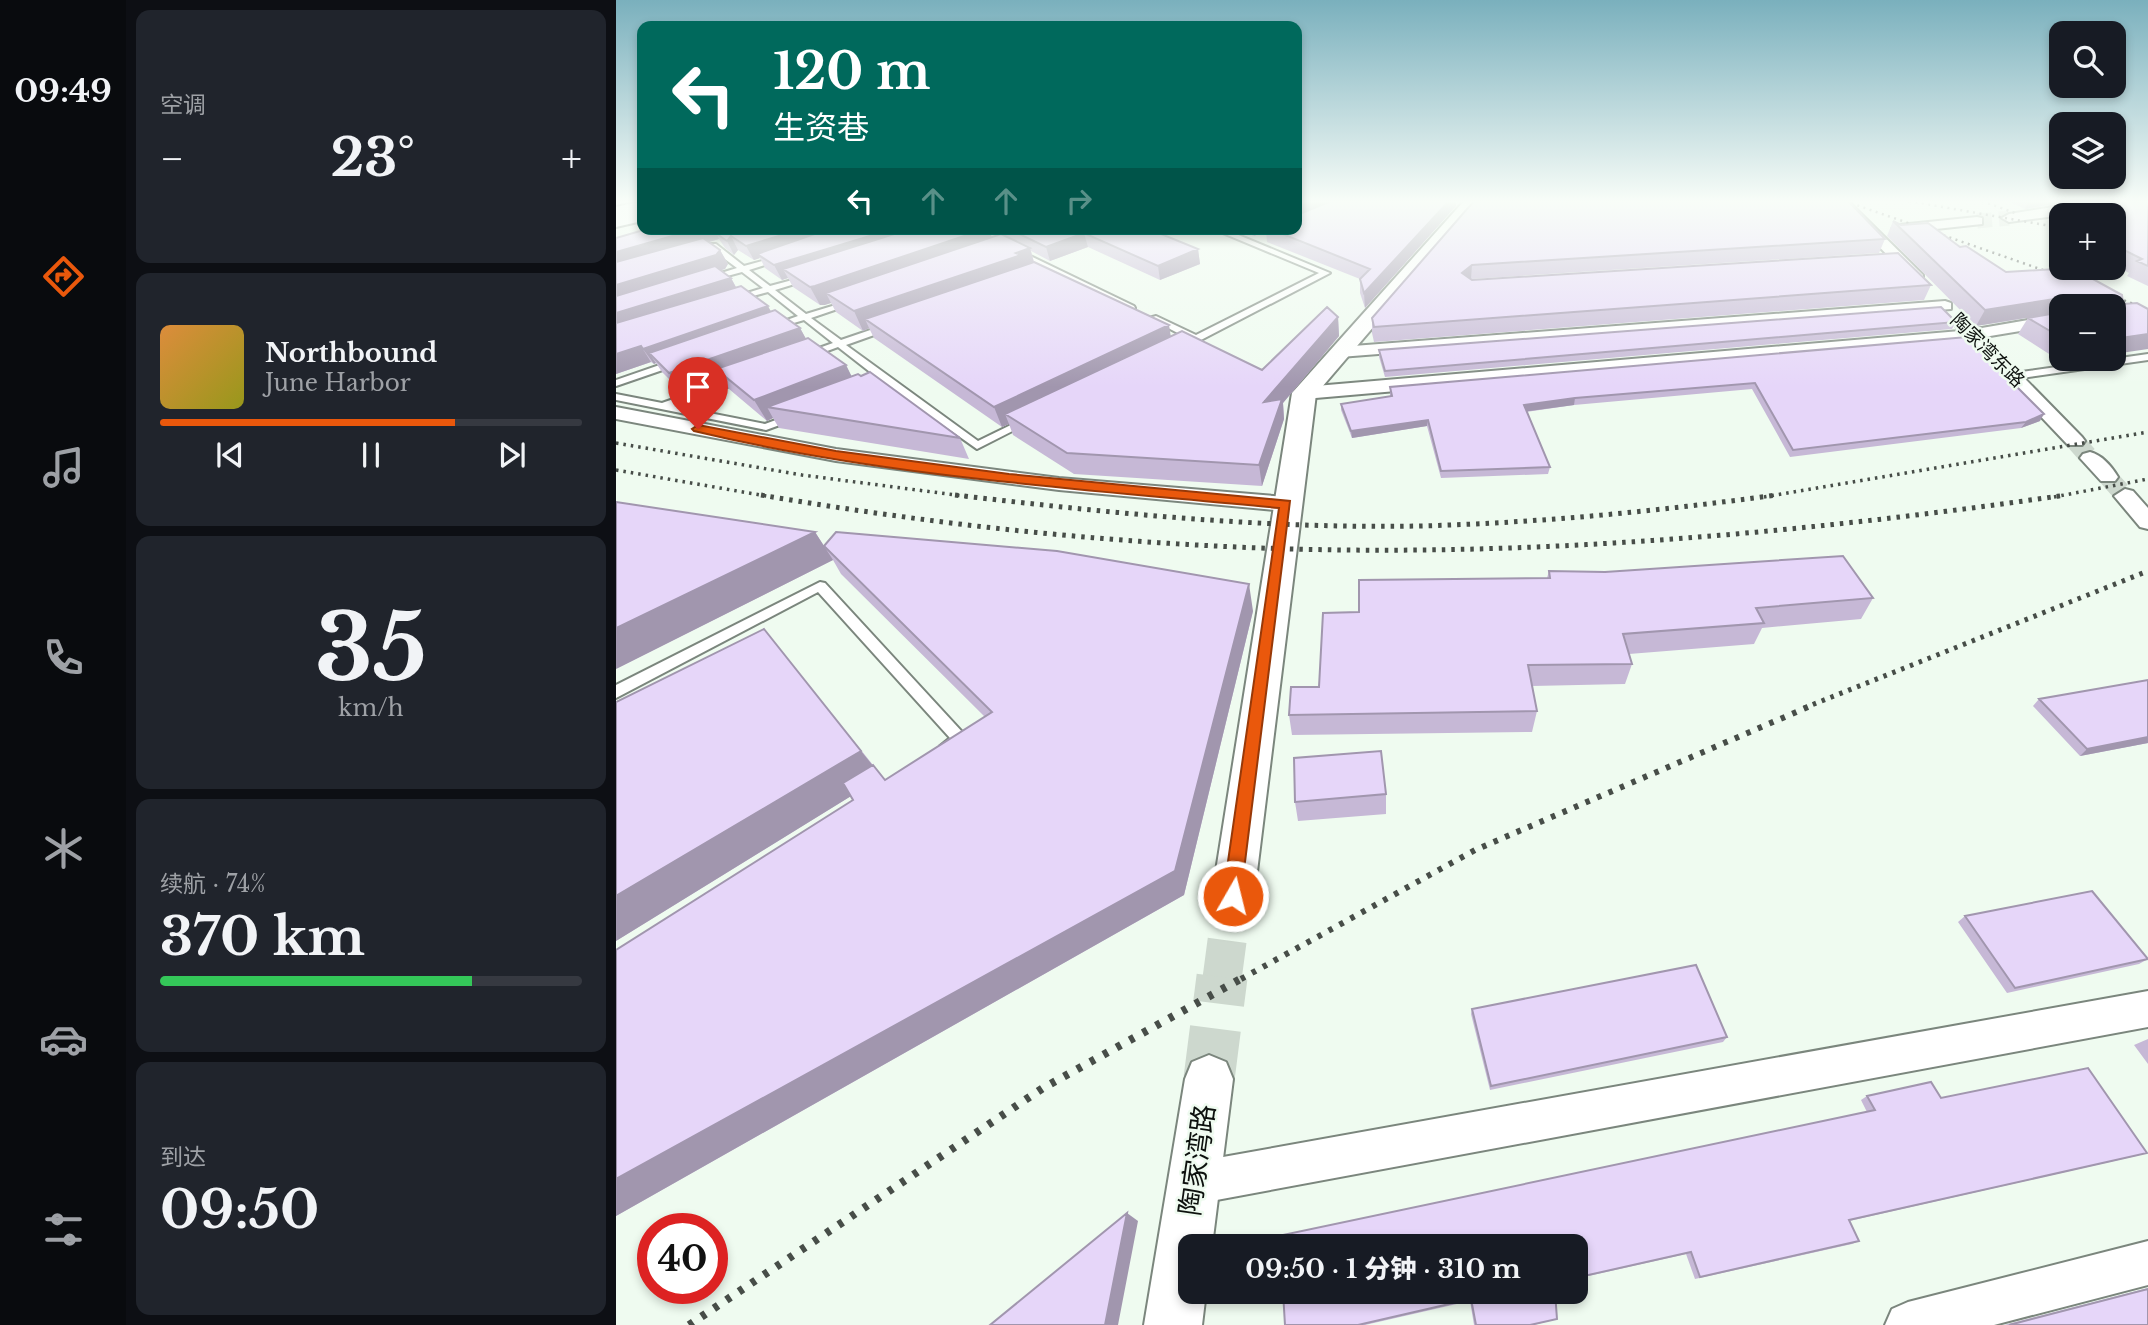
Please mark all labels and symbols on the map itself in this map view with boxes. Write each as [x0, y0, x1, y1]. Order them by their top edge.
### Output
street label: 陶家湾东路 [1946, 309, 2029, 392]
pin [668, 357, 728, 429]
position arrow [1196, 859, 1270, 933]
street label: 陶家湾路 [1172, 1102, 1223, 1218]
speed limit sign: 40 [637, 1213, 728, 1304]

